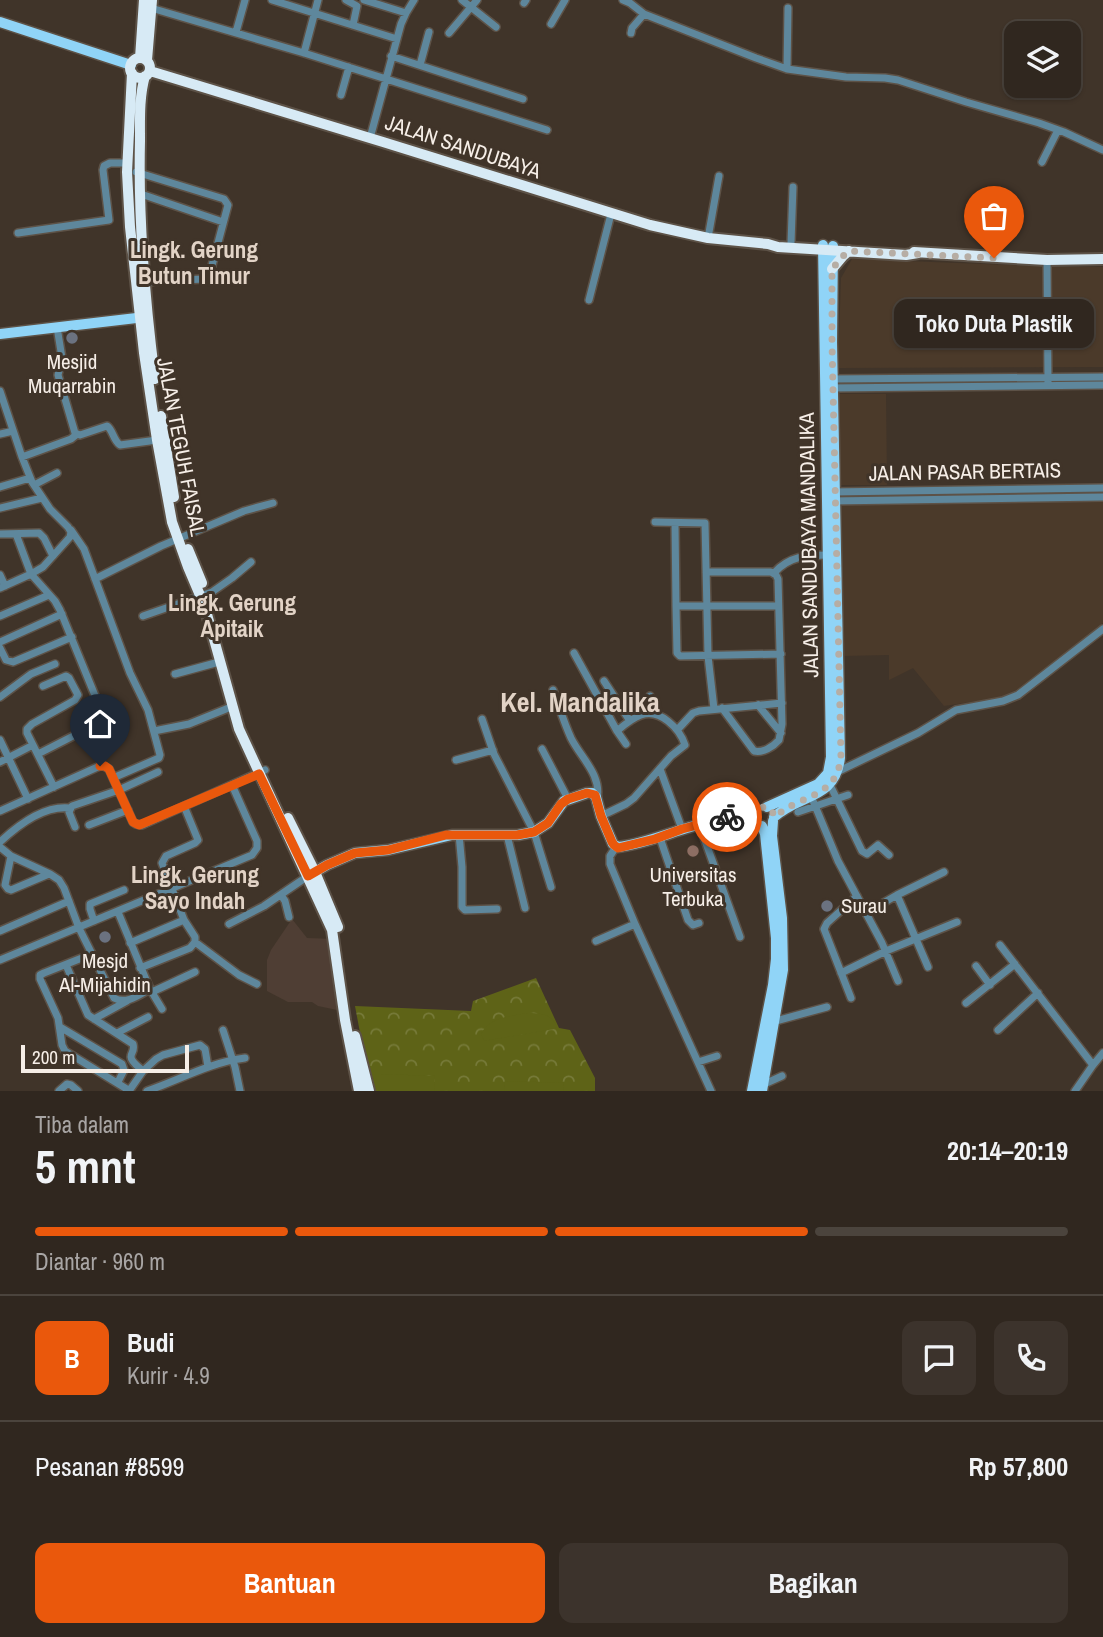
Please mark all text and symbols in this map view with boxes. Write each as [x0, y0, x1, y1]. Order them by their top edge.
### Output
map controls [1004, 21, 1081, 98]
button: layers [1004, 21, 1081, 98]
street label: JALAN SANDUBAYA [382, 108, 545, 186]
pin [964, 186, 1024, 258]
icon: bag [975, 197, 1013, 235]
district label: Lingk. Gerung Butun Timur [130, 234, 258, 291]
callout: Toko Duta Plastik [894, 300, 1094, 349]
text: Toko Duta Plastik [916, 308, 1072, 339]
marker: Mesjid Muqarrabin [64, 330, 80, 346]
place label: Mesjid Muqarrabin [28, 347, 116, 400]
street label: JALAN TEGUH FAISAL [150, 355, 213, 539]
street label: JALAN SANDUBAYA MANDALIKA [792, 412, 825, 678]
street label: JALAN PASAR BERTAIS [869, 455, 1061, 488]
district label: Lingk. Gerung Apitaik [168, 587, 296, 644]
district label: Kel. Mandalika [500, 683, 660, 721]
pin [70, 694, 130, 766]
icon: home [81, 705, 119, 743]
courier [692, 782, 762, 852]
icon: bike [708, 798, 746, 836]
marker: Universitas Terbuka [685, 843, 701, 859]
district label: Lingk. Gerung Sayo Indah [131, 859, 259, 916]
place label: Universitas Terbuka [649, 860, 737, 913]
place label: Surau [841, 891, 887, 920]
marker: Surau [819, 898, 835, 914]
marker: Mesjd Al-Mijahidin [97, 929, 113, 945]
place label: Mesjd Al-Mijahidin [58, 946, 151, 999]
scale bar [21, 1042, 189, 1074]
text: 200 m [32, 1044, 75, 1070]
text: Tiba dalam [35, 1109, 129, 1140]
text: 20:14–20:19 [947, 1133, 1068, 1168]
text: 5 mnt [35, 1135, 136, 1197]
text: Diantar · 960 m [35, 1246, 165, 1277]
button: chat [902, 1321, 976, 1395]
button: phone [994, 1321, 1068, 1395]
text: Budi [127, 1325, 174, 1360]
text: B [64, 1341, 80, 1376]
text: Kurir · 4.9 [127, 1360, 210, 1391]
text: Pesanan #8599 [35, 1449, 184, 1484]
text: Rp 57,800 [968, 1449, 1068, 1484]
button: Bantuan [35, 1543, 545, 1623]
button: Bagikan [559, 1543, 1068, 1623]

